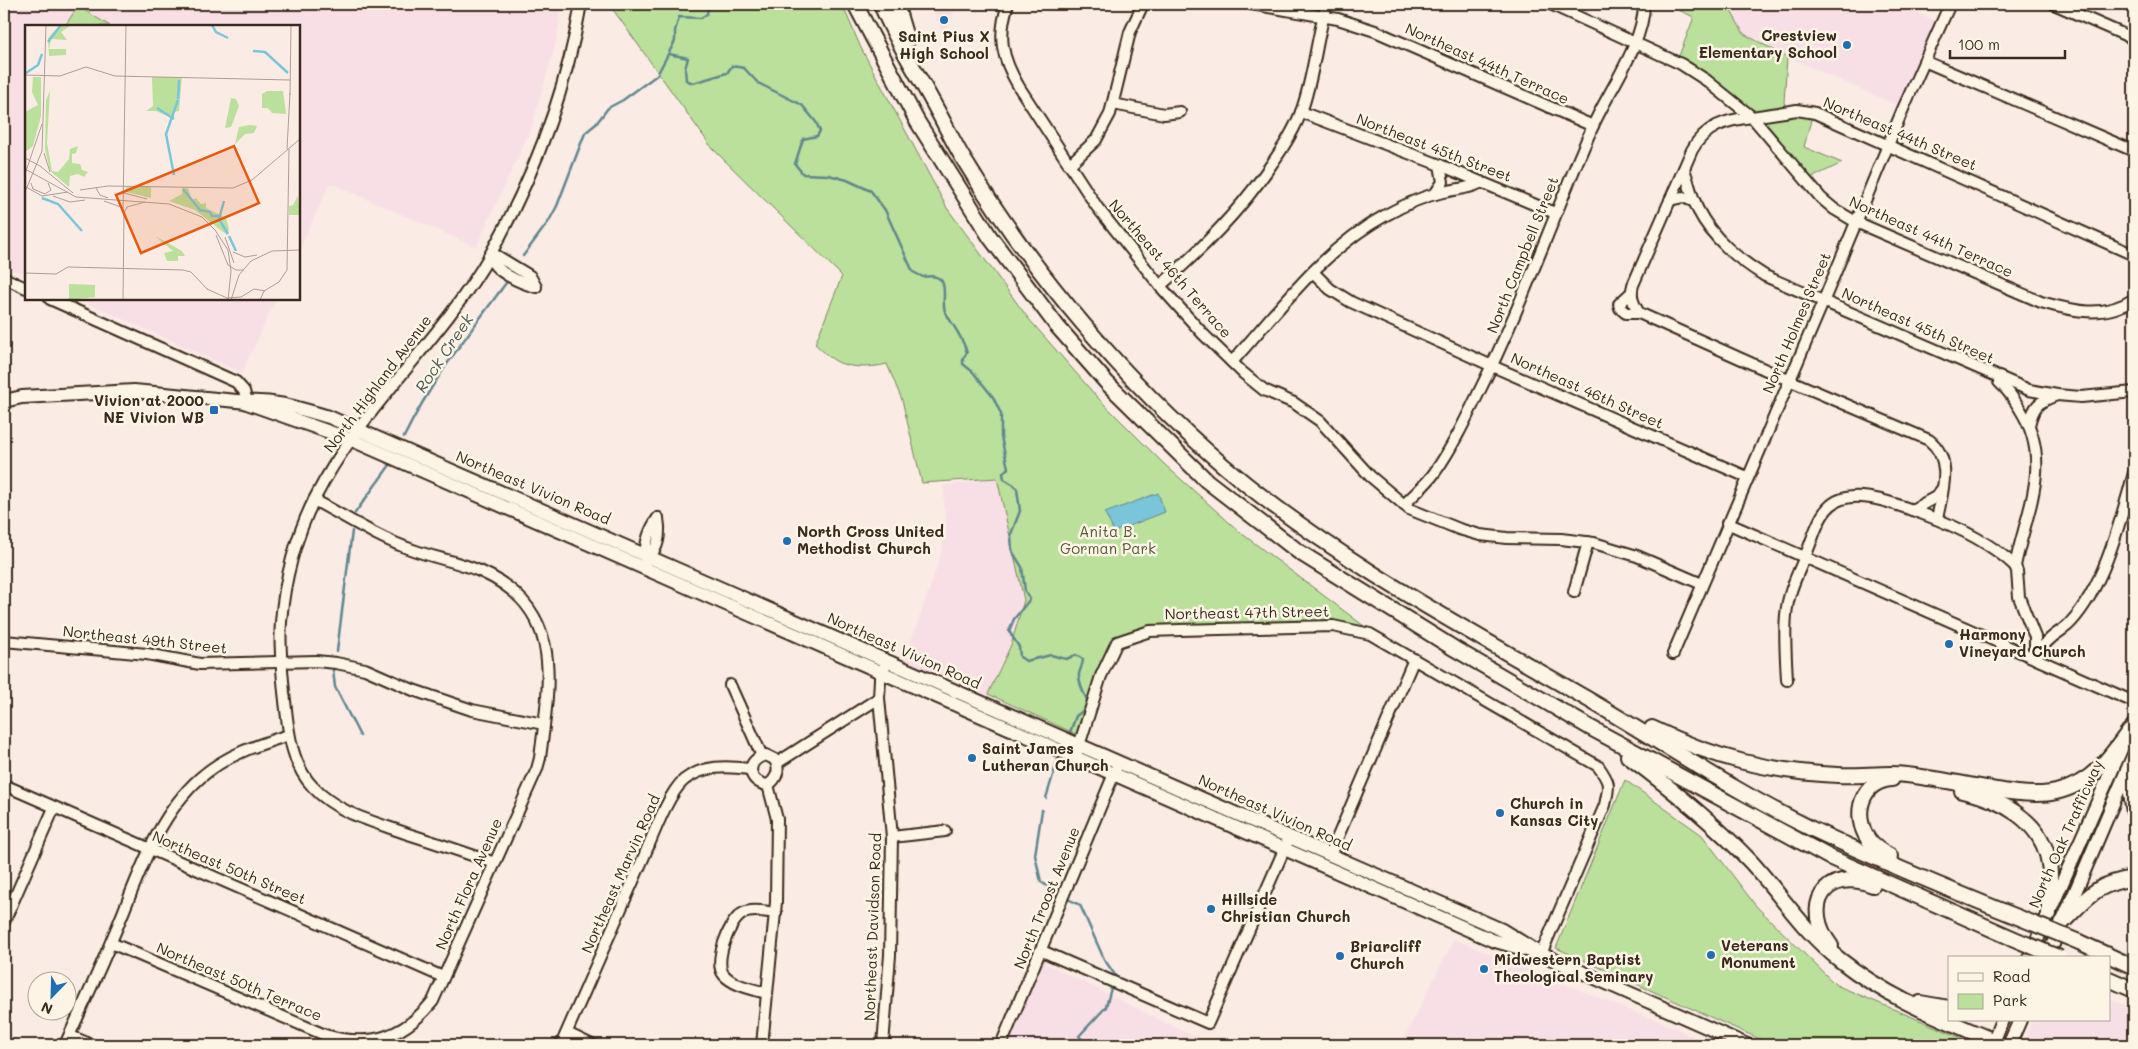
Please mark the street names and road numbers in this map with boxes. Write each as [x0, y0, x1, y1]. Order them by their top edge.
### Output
street label: Northeast 44th Terrace [1402, 18, 1573, 108]
street label: Northeast 44th Street [1820, 92, 1980, 175]
street label: Northeast 45th Street [1354, 108, 1515, 186]
street label: North Campbell Street [1481, 173, 1563, 336]
street label: Northeast 44th Terrace [1846, 191, 2017, 281]
street label: Northeast 46th Terrace [1105, 195, 1237, 342]
street label: North Holmes Street [1757, 249, 1835, 396]
street label: Northeast 45th Street [1839, 282, 1998, 368]
street label: North Highland Avenue [319, 311, 436, 456]
street label: Northeast 46th Street [1508, 347, 1667, 433]
street label: Northeast Vivion Road [453, 445, 614, 529]
street label: Northeast 47th Street [1165, 601, 1329, 623]
street label: Northeast Vivion Road [825, 607, 984, 693]
street label: Northeast 49th Street [62, 620, 228, 658]
street label: North Oak Trafficway [2023, 756, 2107, 911]
street label: Northeast Vivion Road [1196, 769, 1355, 855]
street label: Northeast Marvin Road [576, 791, 664, 956]
street label: North Flora Avenue [430, 815, 506, 953]
street label: North Troost Avenue [1008, 824, 1084, 972]
street label: Northeast 50th Street [149, 826, 309, 909]
street label: Northeast Davidson Road [859, 833, 885, 1021]
street label: Northeast 50th Terrace [154, 937, 325, 1025]

